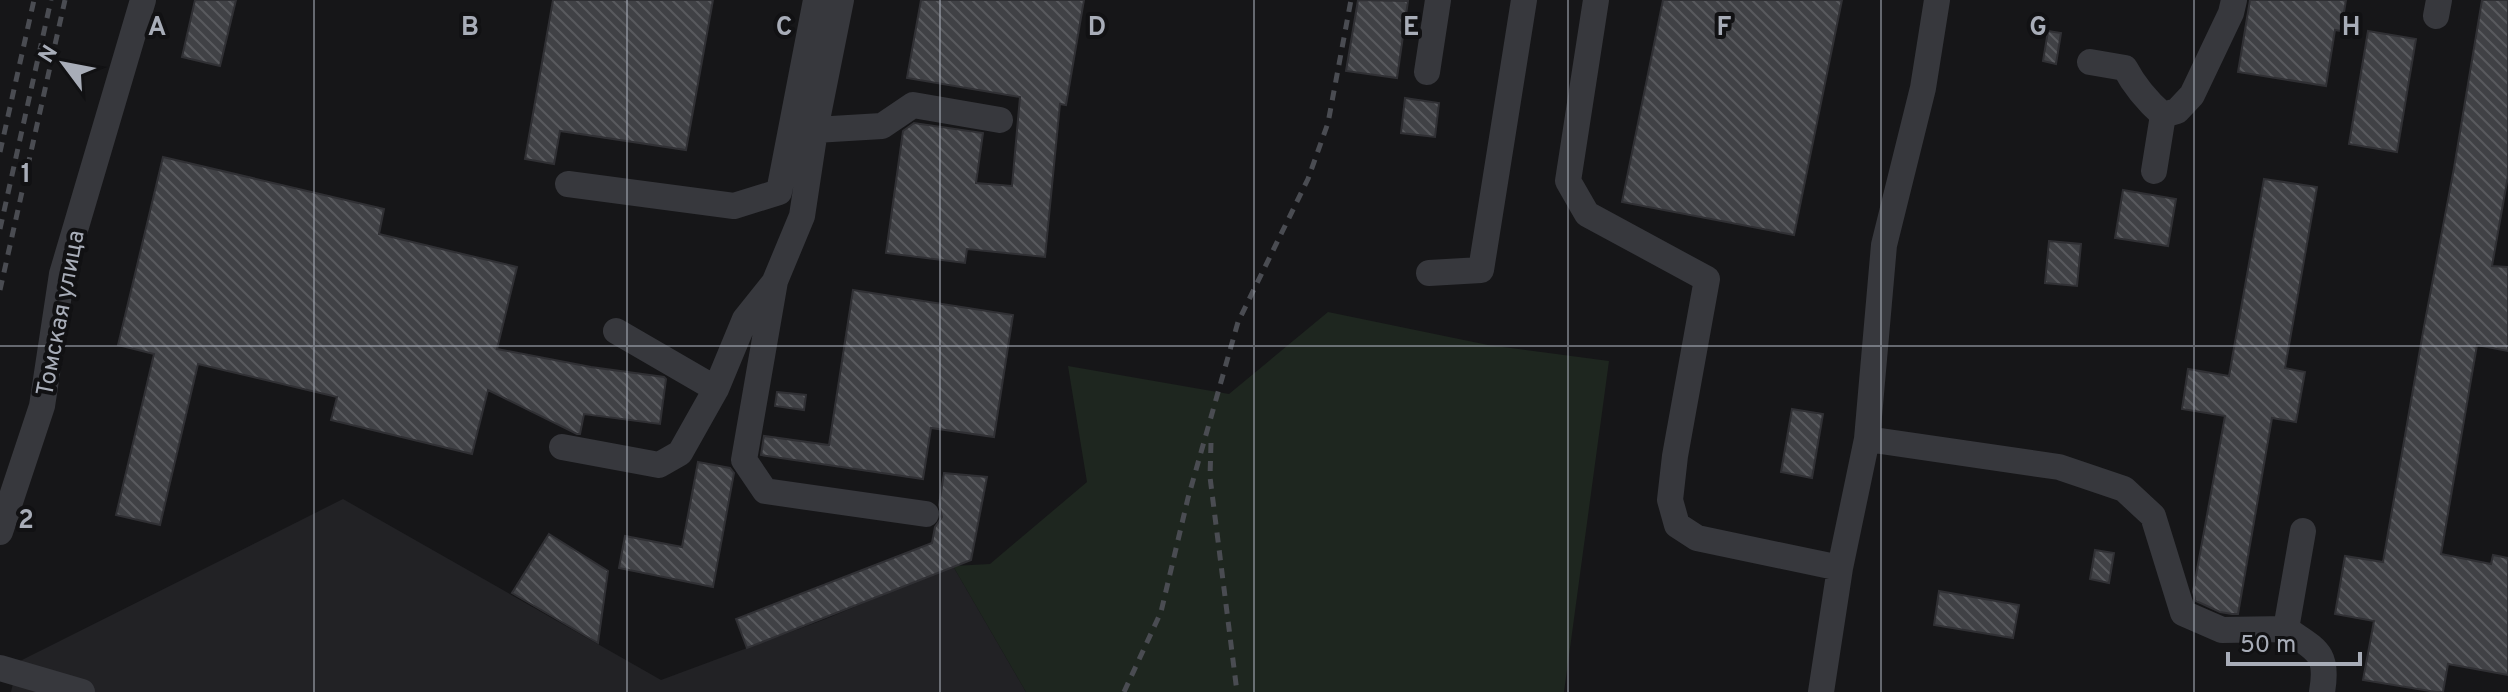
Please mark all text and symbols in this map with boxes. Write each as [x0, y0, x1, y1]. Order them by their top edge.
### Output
text: A [148, 12, 166, 45]
text: B [461, 12, 479, 45]
text: C [776, 12, 792, 45]
text: D [1088, 12, 1106, 45]
text: E [1403, 12, 1419, 45]
text: F [1717, 12, 1732, 45]
text: G [2029, 12, 2047, 45]
text: H [2342, 12, 2360, 45]
north arrow [24, 24, 104, 104]
text: N [34, 41, 65, 69]
text: 1 [21, 159, 31, 192]
street label: Томская улица [31, 228, 93, 399]
text: 2 [18, 505, 34, 538]
scale bar [2228, 616, 2360, 666]
text: 50 m [2240, 631, 2296, 661]

